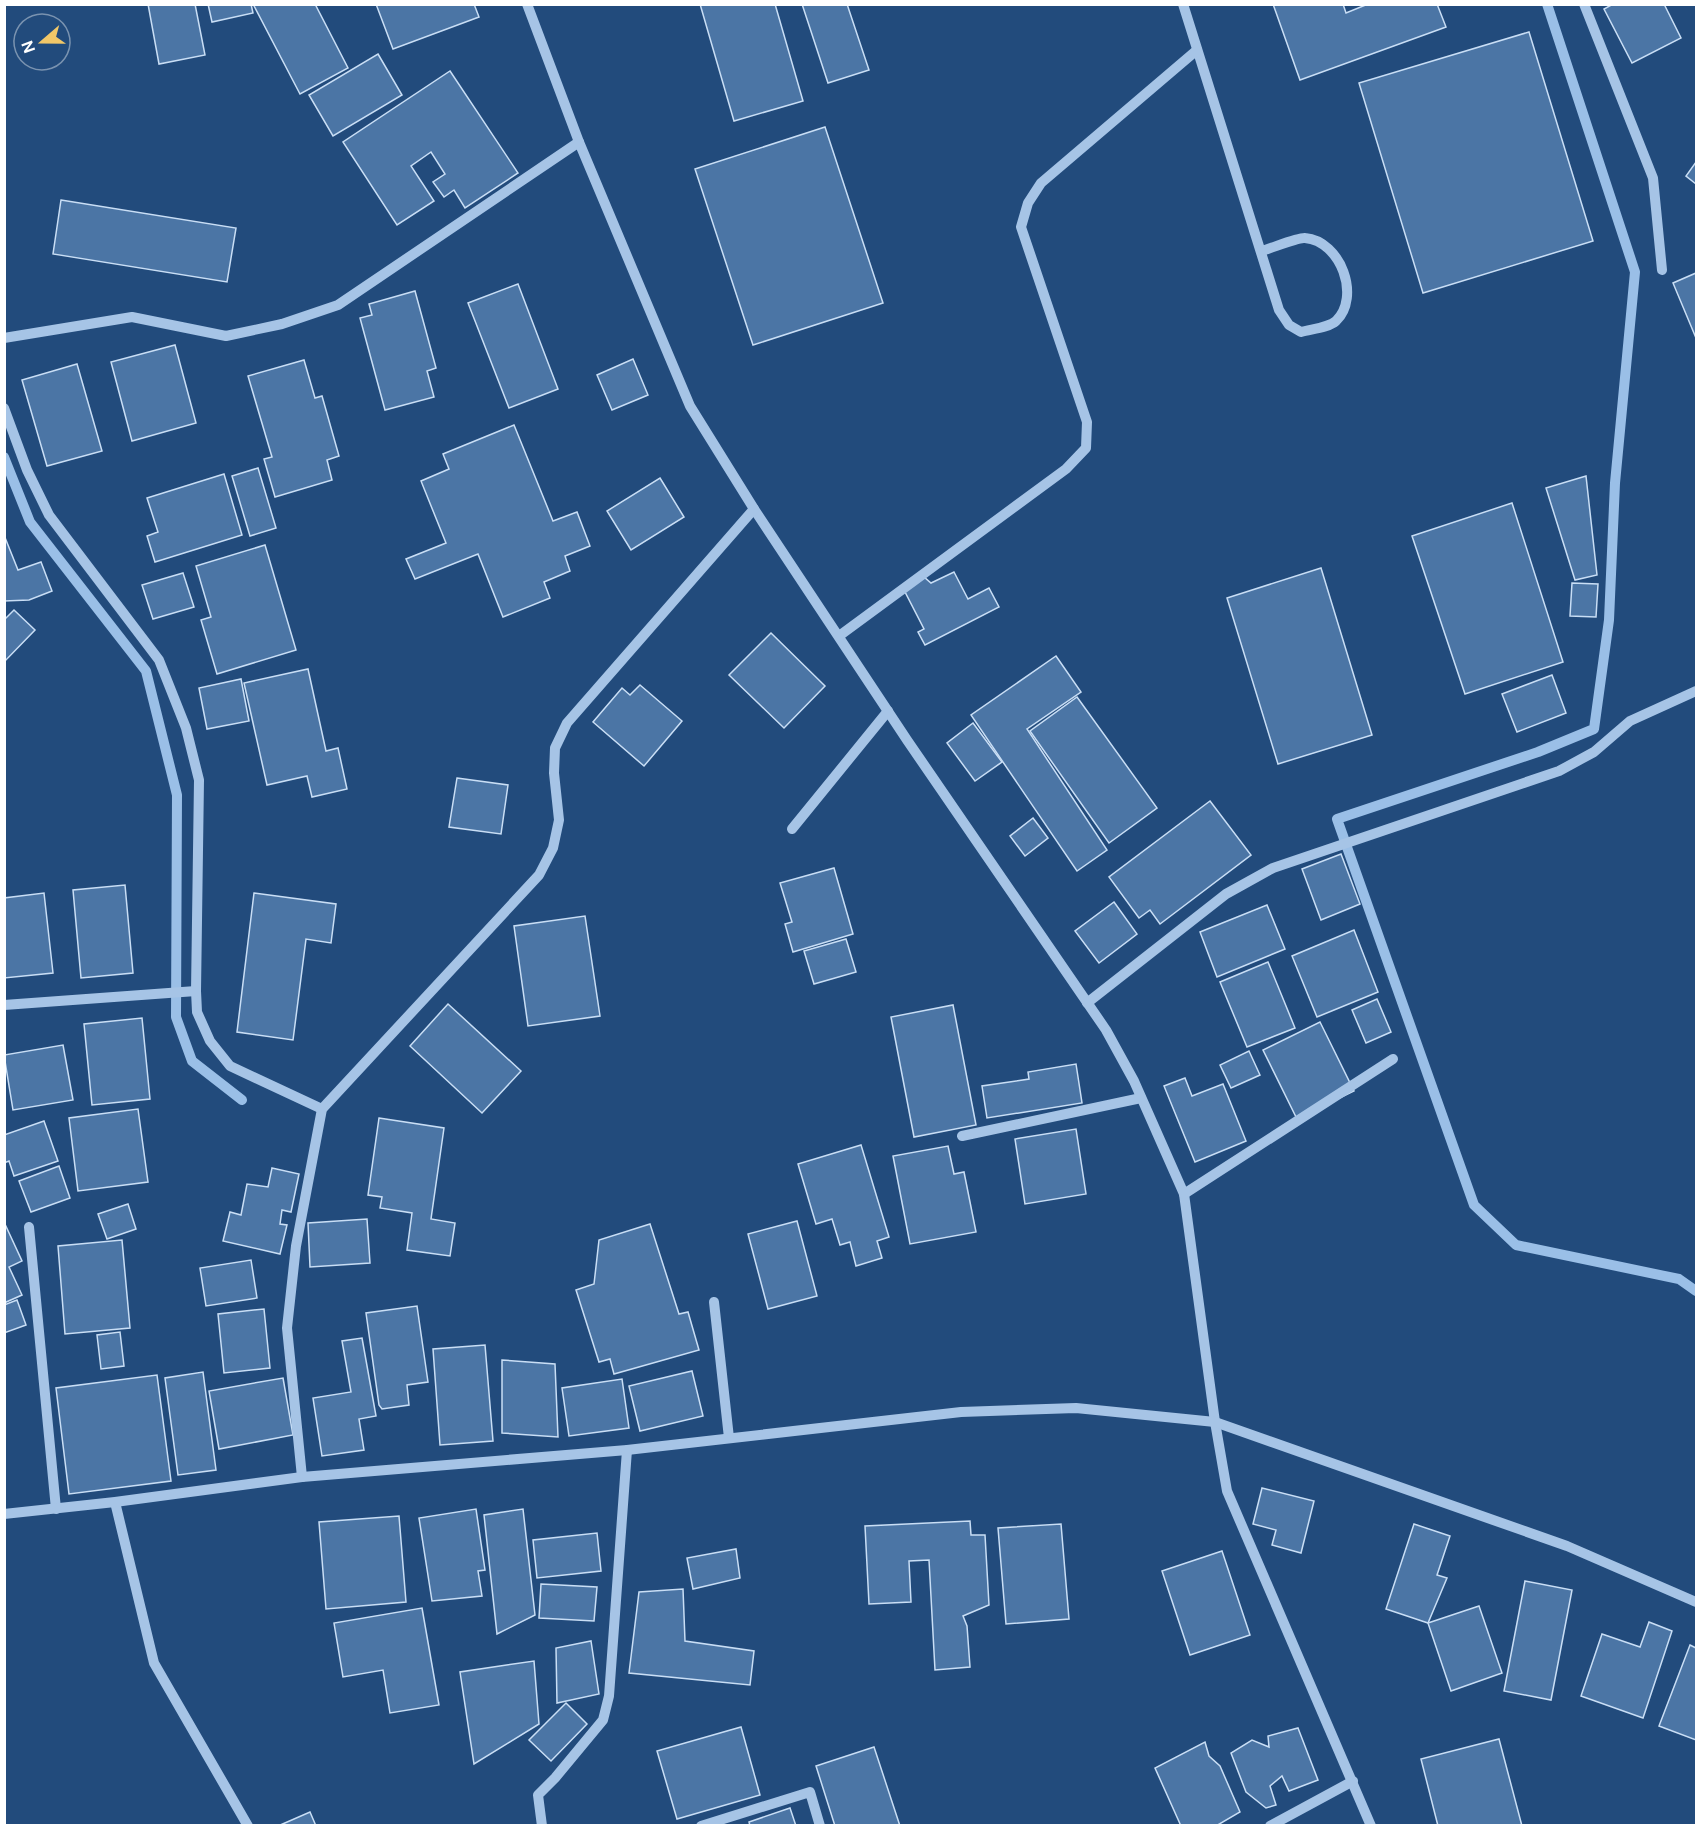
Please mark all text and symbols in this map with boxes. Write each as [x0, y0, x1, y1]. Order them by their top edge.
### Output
north arrow [12, 12, 72, 72]
text: N [17, 38, 40, 56]

